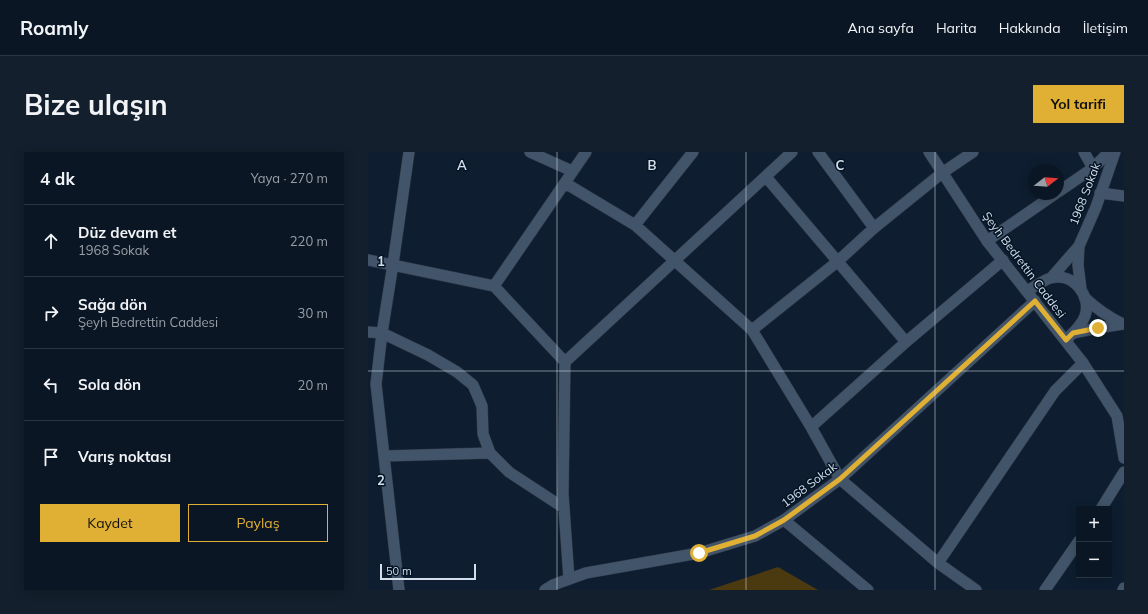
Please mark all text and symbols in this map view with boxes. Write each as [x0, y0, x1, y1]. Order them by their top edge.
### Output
text: Roamly [20, 16, 88, 40]
text: Ana sayfa [847, 19, 914, 37]
text: Harita [936, 19, 977, 37]
text: Hakkında [999, 19, 1061, 37]
text: İletişim [1083, 19, 1128, 37]
button: Yol tarifi [1033, 85, 1124, 123]
text: Bize ulaşın [24, 87, 168, 122]
text: A [457, 157, 467, 173]
text: B [648, 157, 657, 173]
text: C [836, 157, 845, 173]
street label: 1968 Sokak [1066, 160, 1104, 227]
north arrow [1028, 164, 1064, 200]
text: 4 dk [40, 168, 75, 189]
text: Yaya · 270 m [251, 170, 328, 186]
street label: Şeyh Bedrettin Caddesi [979, 209, 1069, 321]
text: Düz devam et [78, 223, 177, 242]
icon: ahead [40, 230, 62, 252]
text: 220 m [290, 233, 328, 249]
text: 1968 Sokak [78, 242, 149, 258]
text: 1 [377, 253, 385, 269]
text: Sağa dön [78, 295, 147, 314]
icon: right [40, 302, 62, 324]
text: 30 m [298, 305, 328, 321]
text: Şeyh Bedrettin Caddesi [78, 314, 218, 330]
route end [1089, 319, 1107, 337]
icon: left [40, 374, 62, 396]
text: Sola dön [78, 375, 141, 394]
text: 20 m [298, 377, 328, 393]
icon: arrive [40, 446, 62, 468]
text: Varış noktası [78, 447, 171, 466]
street label: 1968 Sokak [778, 458, 840, 510]
text: 2 [377, 472, 385, 488]
button: Kaydet [40, 504, 180, 542]
button: Paylaş [188, 504, 328, 542]
map controls [1076, 506, 1112, 578]
button: + [1076, 506, 1112, 542]
button: − [1076, 542, 1112, 578]
route start [690, 544, 708, 562]
scale bar [380, 562, 476, 581]
text: 50 m [386, 564, 412, 578]

